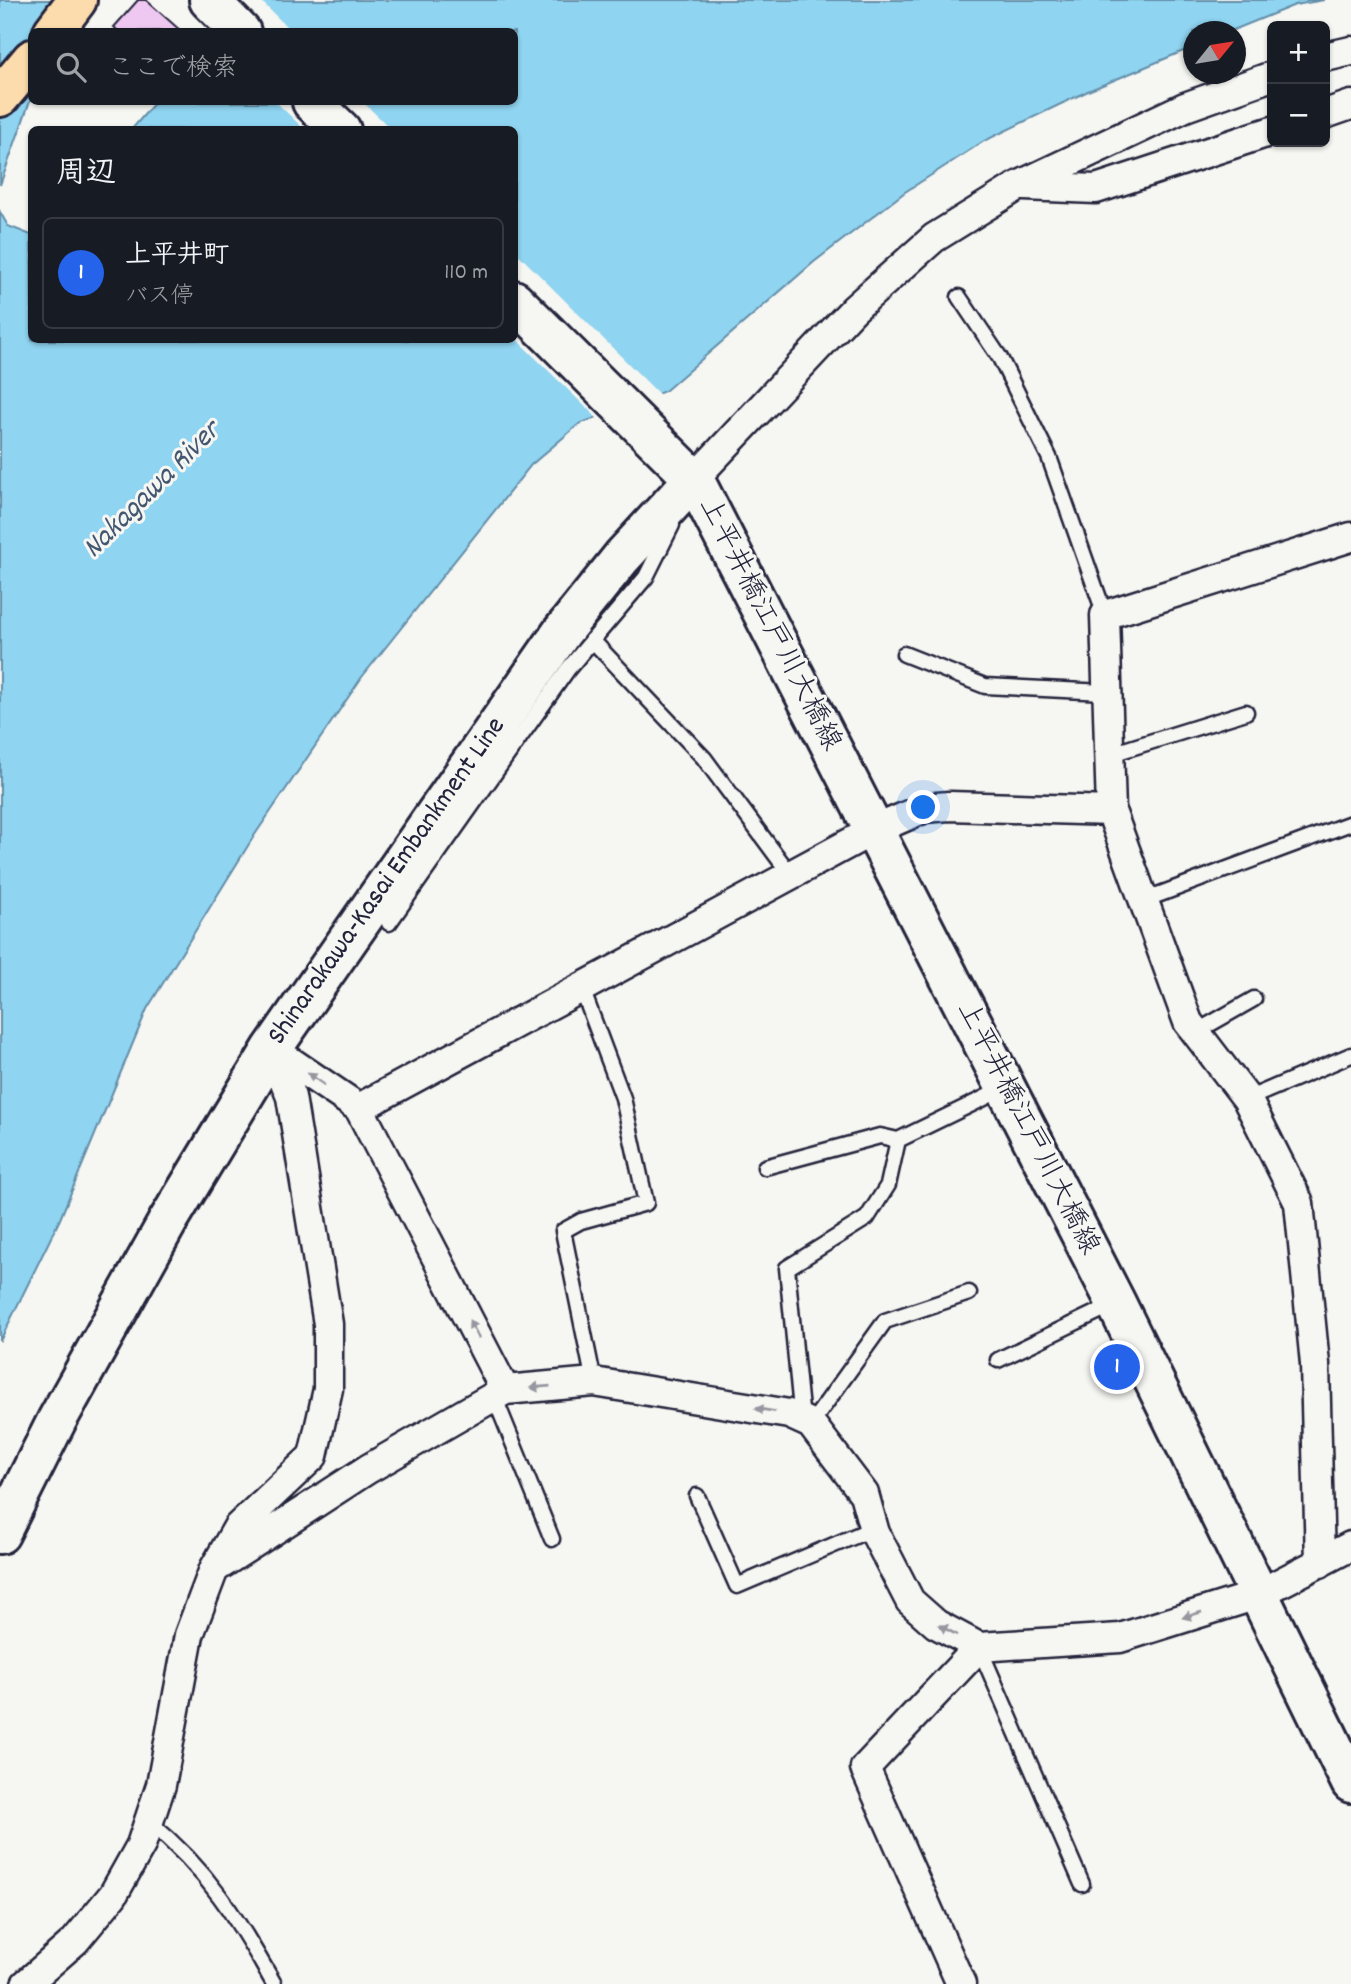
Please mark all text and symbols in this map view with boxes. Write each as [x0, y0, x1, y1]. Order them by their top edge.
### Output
north arrow [1183, 21, 1246, 84]
map controls [1267, 21, 1330, 147]
button: + [1267, 21, 1330, 84]
search box [28, 28, 518, 105]
icon: search [52, 48, 90, 86]
text: ここで検索 [108, 51, 238, 88]
button: − [1267, 84, 1330, 147]
text: 周辺 [56, 154, 116, 197]
text: 上平井町 [125, 238, 229, 275]
text: 1 [78, 257, 84, 290]
text: 110 m [444, 257, 488, 290]
text: バス停 [125, 281, 194, 314]
water label: Nakagawa River [74, 410, 234, 570]
street label: 上平井橋江戸川大橋線 [687, 491, 849, 759]
street label: Shinarakawa-Kasai Embankment Line [259, 710, 517, 1054]
your location [906, 790, 940, 824]
street label: 上平井橋江戸川大橋線 [945, 995, 1107, 1263]
one-way arrow [307, 1072, 325, 1086]
one-way arrow [468, 1319, 479, 1339]
pin: 1 [1094, 1341, 1140, 1393]
one-way arrow [529, 1382, 551, 1393]
one-way arrow [754, 1404, 776, 1415]
one-way arrow [1181, 1610, 1202, 1621]
one-way arrow [938, 1624, 958, 1636]

